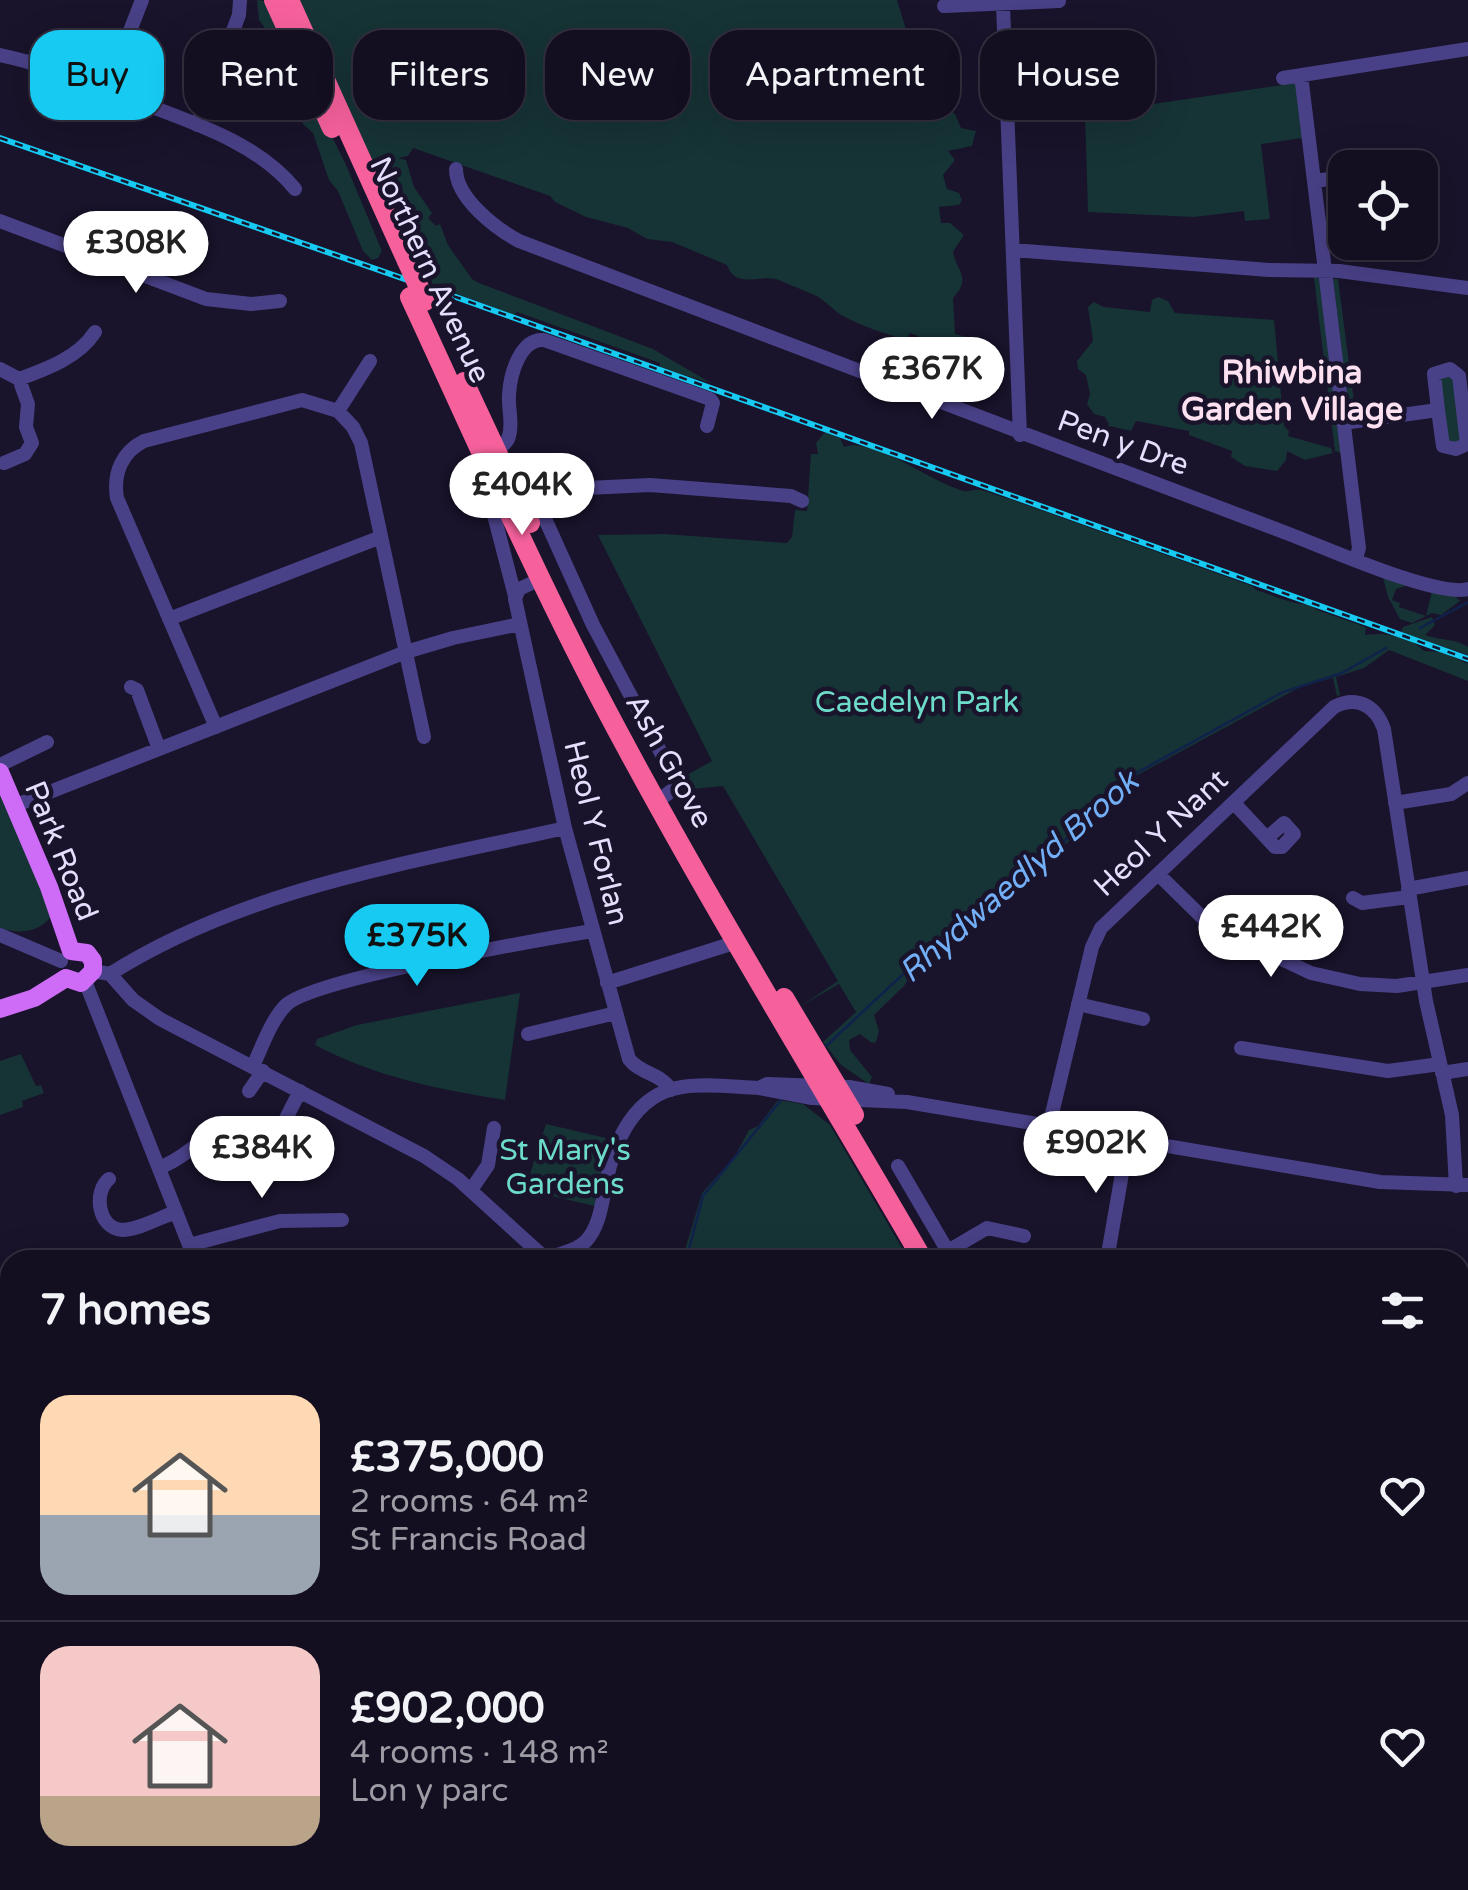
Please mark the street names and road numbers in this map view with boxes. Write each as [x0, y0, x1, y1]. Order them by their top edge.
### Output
street label: Northern Avenue [361, 151, 499, 389]
street label: Pen y Dre [1052, 402, 1194, 484]
street label: Ash Grove [617, 688, 721, 834]
street label: Heol Y Forlan [555, 737, 637, 929]
street label: Heol Y Nant [1086, 761, 1236, 905]
street label: Park Road [16, 776, 106, 926]

